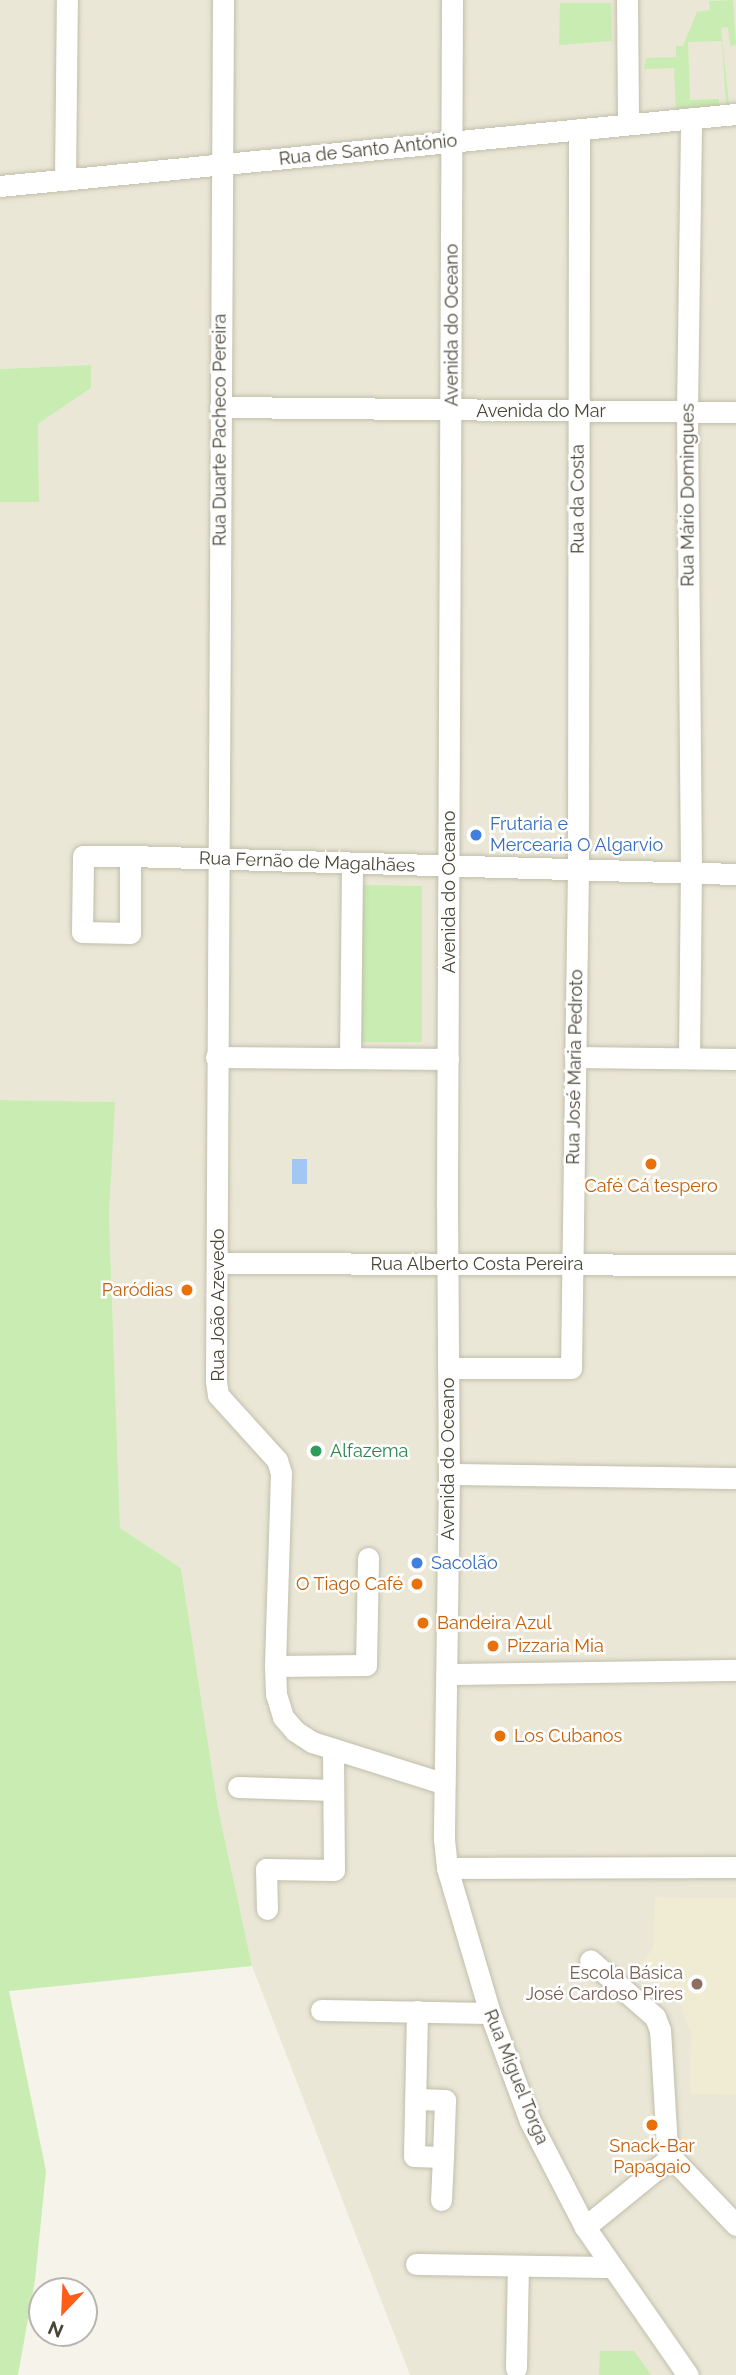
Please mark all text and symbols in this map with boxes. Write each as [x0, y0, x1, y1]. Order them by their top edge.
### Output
street label: Rua de Santo António [278, 130, 458, 170]
street label: Avenida do Oceano [441, 244, 463, 406]
street label: Rua Duarte Pacheco Pereira [209, 314, 231, 546]
street label: Avenida do Mar [476, 400, 606, 422]
street label: Rua Mário Domingues [677, 403, 699, 587]
street label: Rua da Costa [567, 444, 589, 554]
street label: Avenida do Oceano [438, 811, 460, 973]
place label: Frutaria e Mercearia O Algarvio [490, 814, 664, 856]
marker: Frutaria e Mercearia O Algarvio [468, 827, 484, 843]
street label: Rua Fernão de Magalhães [198, 847, 416, 877]
street label: Rua José Maria Pedroto [562, 969, 588, 1165]
marker: Café Cá tespero [643, 1156, 659, 1172]
place label: Café Cá tespero [584, 1175, 718, 1197]
street label: Rua João Azevedo [207, 1228, 229, 1382]
street label: Rua Alberto Costa Pereira [370, 1253, 584, 1275]
place label: Paródias [102, 1279, 173, 1301]
marker: Paródias [179, 1282, 195, 1298]
street label: Avenida do Oceano [437, 1378, 459, 1540]
place label: Alfazema [330, 1440, 408, 1462]
marker: Alfazema [308, 1443, 324, 1459]
place label: Sacolão [431, 1552, 498, 1574]
marker: Sacolão [409, 1555, 425, 1571]
place label: O Tiago Café [295, 1573, 403, 1595]
marker: O Tiago Café [409, 1576, 425, 1592]
place label: Bandeira Azul [437, 1612, 552, 1634]
marker: Bandeira Azul [415, 1615, 431, 1631]
place label: Pizzaria Mia [507, 1635, 604, 1657]
marker: Pizzaria Mia [485, 1638, 501, 1654]
place label: Los Cubanos [514, 1725, 622, 1747]
marker: Los Cubanos [492, 1728, 508, 1744]
place label: Escola Básica José Cardoso Pires [525, 1963, 683, 2006]
marker: Escola Básica José Cardoso Pires [689, 1976, 705, 1992]
street label: Rua Miguel Torga [479, 2006, 553, 2148]
marker: Snack-Bar Papagaio [644, 2117, 660, 2133]
place label: Snack-Bar Papagaio [609, 2136, 695, 2178]
north arrow [28, 2277, 98, 2347]
text: N [45, 2317, 67, 2342]

